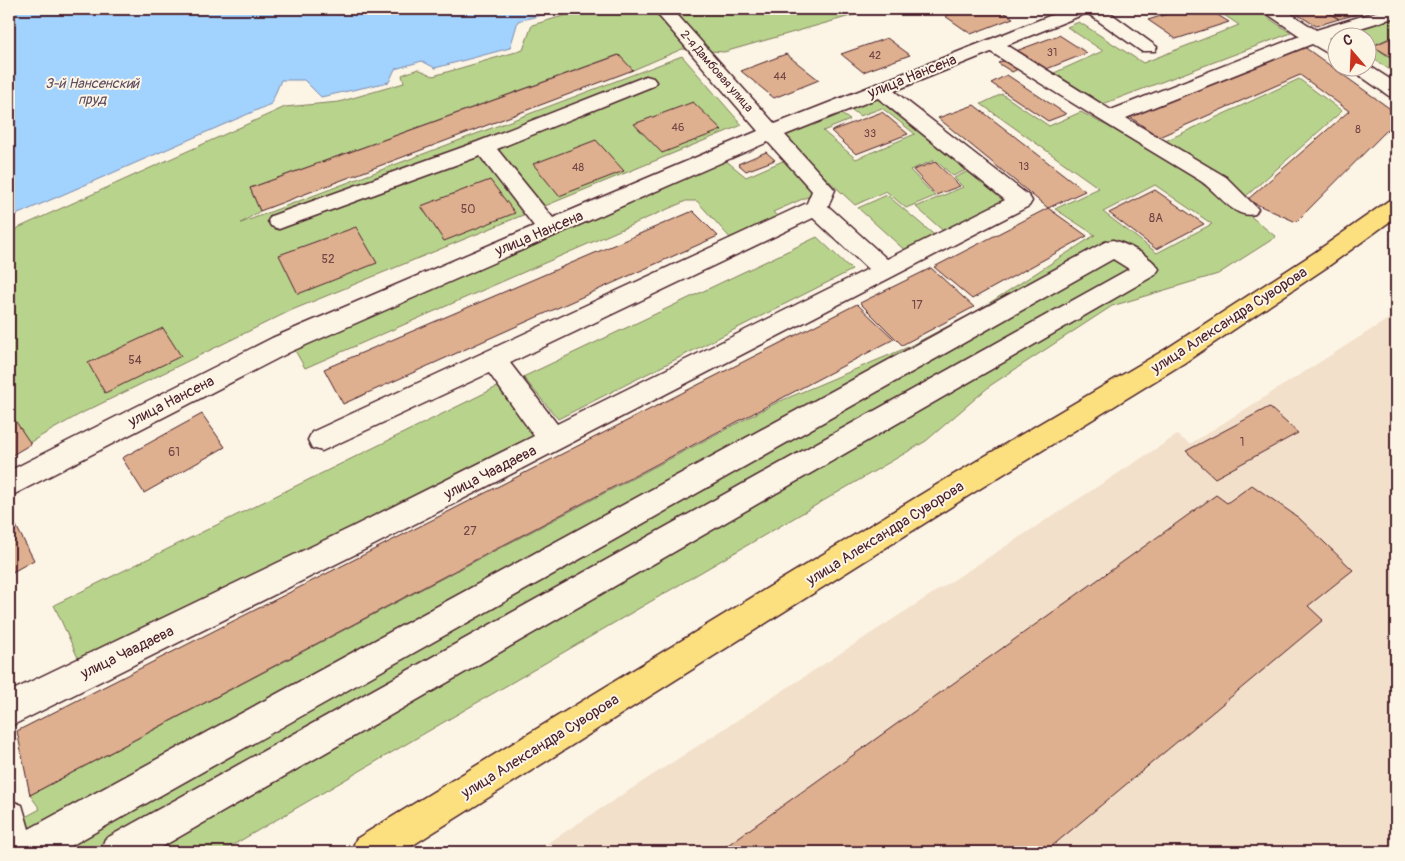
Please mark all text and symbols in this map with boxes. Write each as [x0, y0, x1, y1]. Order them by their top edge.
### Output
street label: 2-я Дамбовая улица [677, 27, 757, 116]
north arrow [1328, 28, 1378, 78]
text: С [1341, 31, 1355, 50]
house number: 31 [1047, 46, 1057, 59]
house number: 42 [869, 49, 881, 62]
street label: улица Нансена [864, 50, 959, 103]
house number: 44 [774, 70, 787, 83]
water label: 3-й Нансенский пруд [45, 75, 140, 108]
house number: 46 [672, 121, 684, 134]
house number: 8 [1355, 123, 1361, 136]
house number: 33 [864, 127, 876, 140]
house number: 13 [1019, 160, 1029, 173]
house number: 48 [572, 161, 584, 174]
house number: 50 [461, 202, 475, 217]
street label: улица Нансена [491, 206, 586, 261]
house number: 8А [1149, 211, 1163, 226]
house number: 52 [321, 252, 335, 267]
street label: улица Александра Суворова [1147, 263, 1311, 379]
house number: 17 [911, 298, 923, 313]
house number: 54 [128, 353, 142, 368]
street label: улица Нансена [124, 372, 217, 432]
house number: 1 [1240, 435, 1244, 450]
street label: улица Чаадаева [440, 441, 540, 504]
house number: 61 [168, 445, 180, 460]
street label: улица Александра Суворова [802, 477, 968, 590]
house number: 27 [463, 524, 477, 539]
street label: улица Чаадаева [77, 622, 177, 684]
street label: улица Александра Суворова [457, 690, 623, 803]

